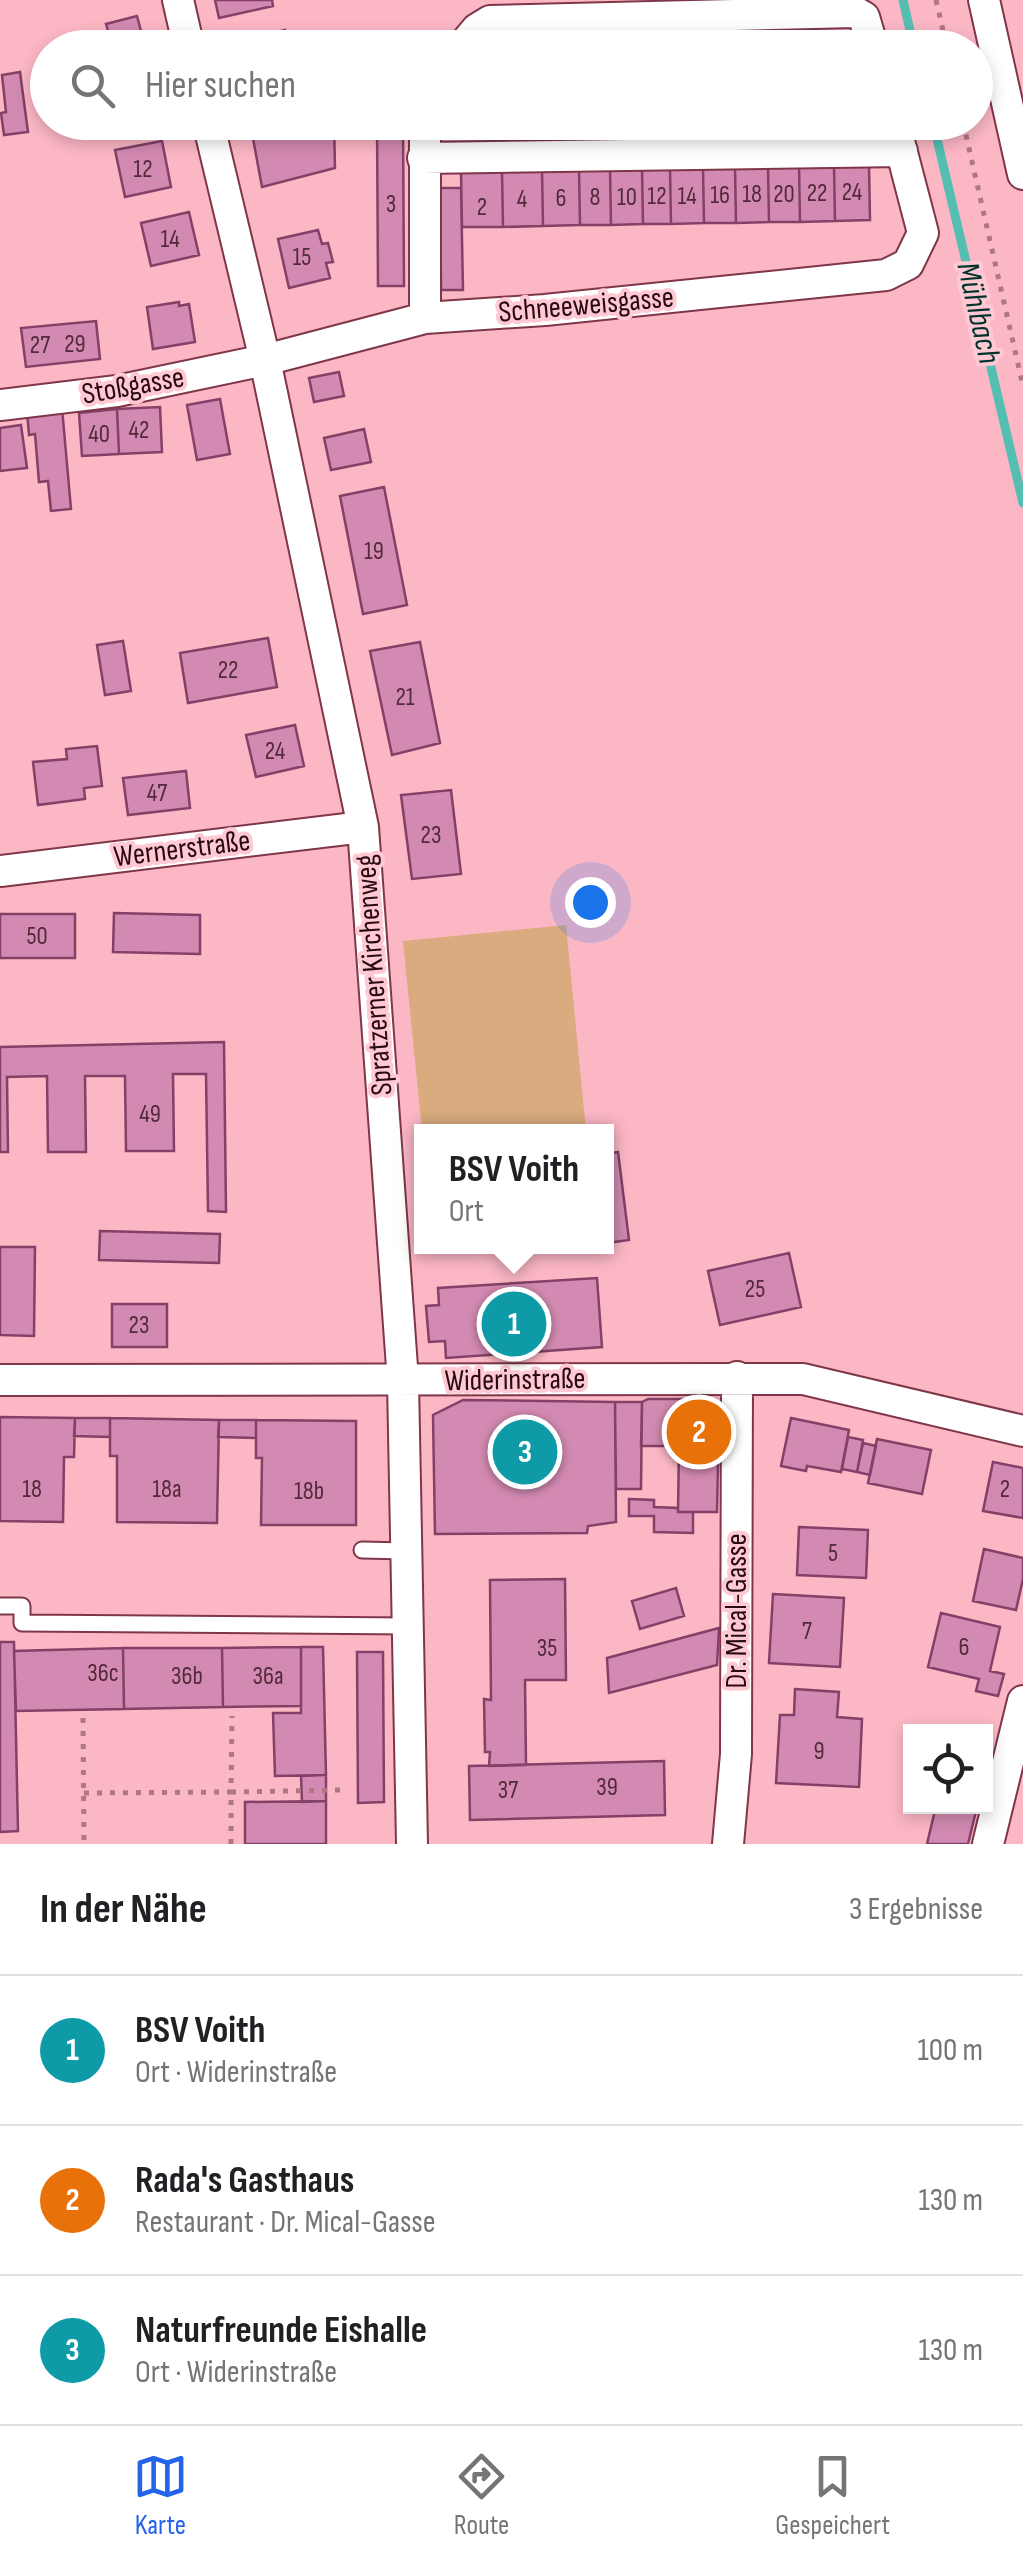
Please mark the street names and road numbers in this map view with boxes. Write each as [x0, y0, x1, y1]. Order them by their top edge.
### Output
street label: Schneeweisgasse [497, 279, 675, 331]
street label: Stoßgasse [79, 359, 187, 413]
street label: Wernerstraße [112, 823, 252, 875]
street label: Spratzerner Kirchenweg [348, 853, 400, 1097]
street label: Widerinstraße [444, 1361, 586, 1399]
street label: Dr. Mical-Gasse [719, 1534, 755, 1688]

